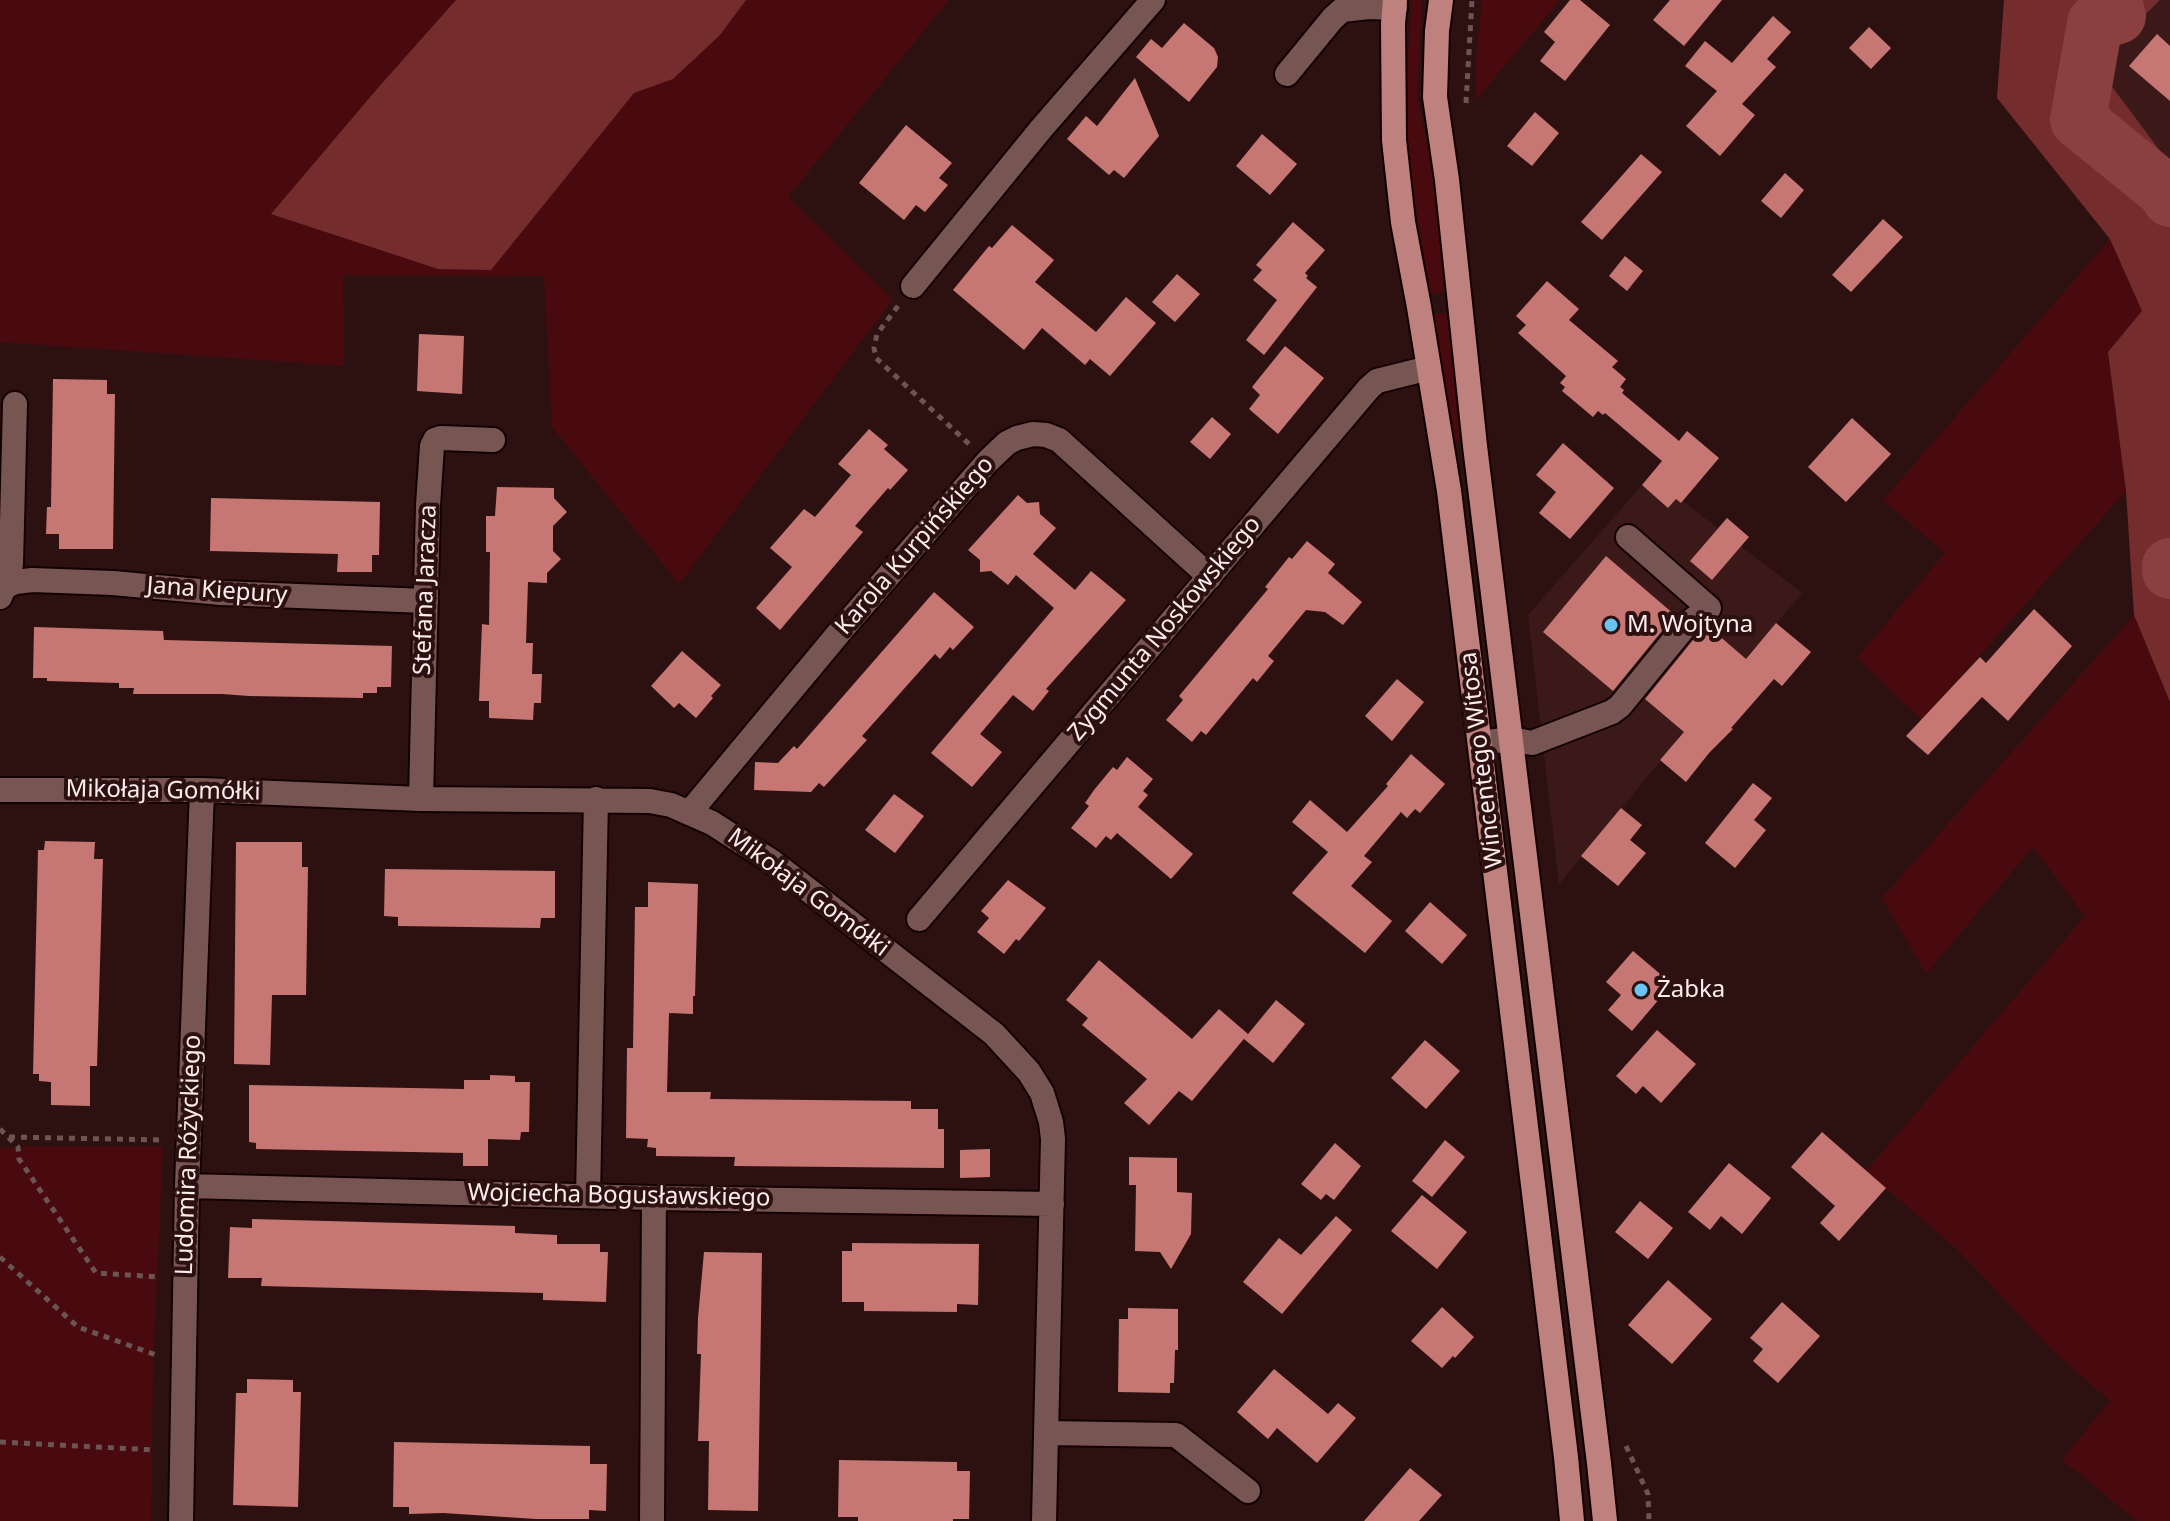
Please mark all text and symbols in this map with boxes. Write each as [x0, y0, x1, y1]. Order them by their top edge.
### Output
street label: Karola Kurpińskiego [830, 451, 1000, 641]
street label: Stefana Jaracza [409, 504, 443, 676]
street label: Zygmunta Noskowskiego [1063, 511, 1267, 747]
street label: Jana Kiepury [146, 572, 288, 610]
place label: M. Wojtyna [1627, 611, 1753, 639]
marker: M. Wojtyna [1602, 616, 1620, 634]
street label: Wincentego Witosa [1454, 650, 1510, 870]
street label: Mikołaja Gomółki [65, 775, 261, 807]
street label: Mikołaja Gomółki [721, 823, 895, 963]
place label: Żabka [1657, 976, 1725, 1004]
marker: Żabka [1632, 981, 1650, 999]
street label: Ludomira Różyckiego [170, 1034, 208, 1276]
street label: Wojciecha Bogusławskiego [467, 1179, 771, 1213]

